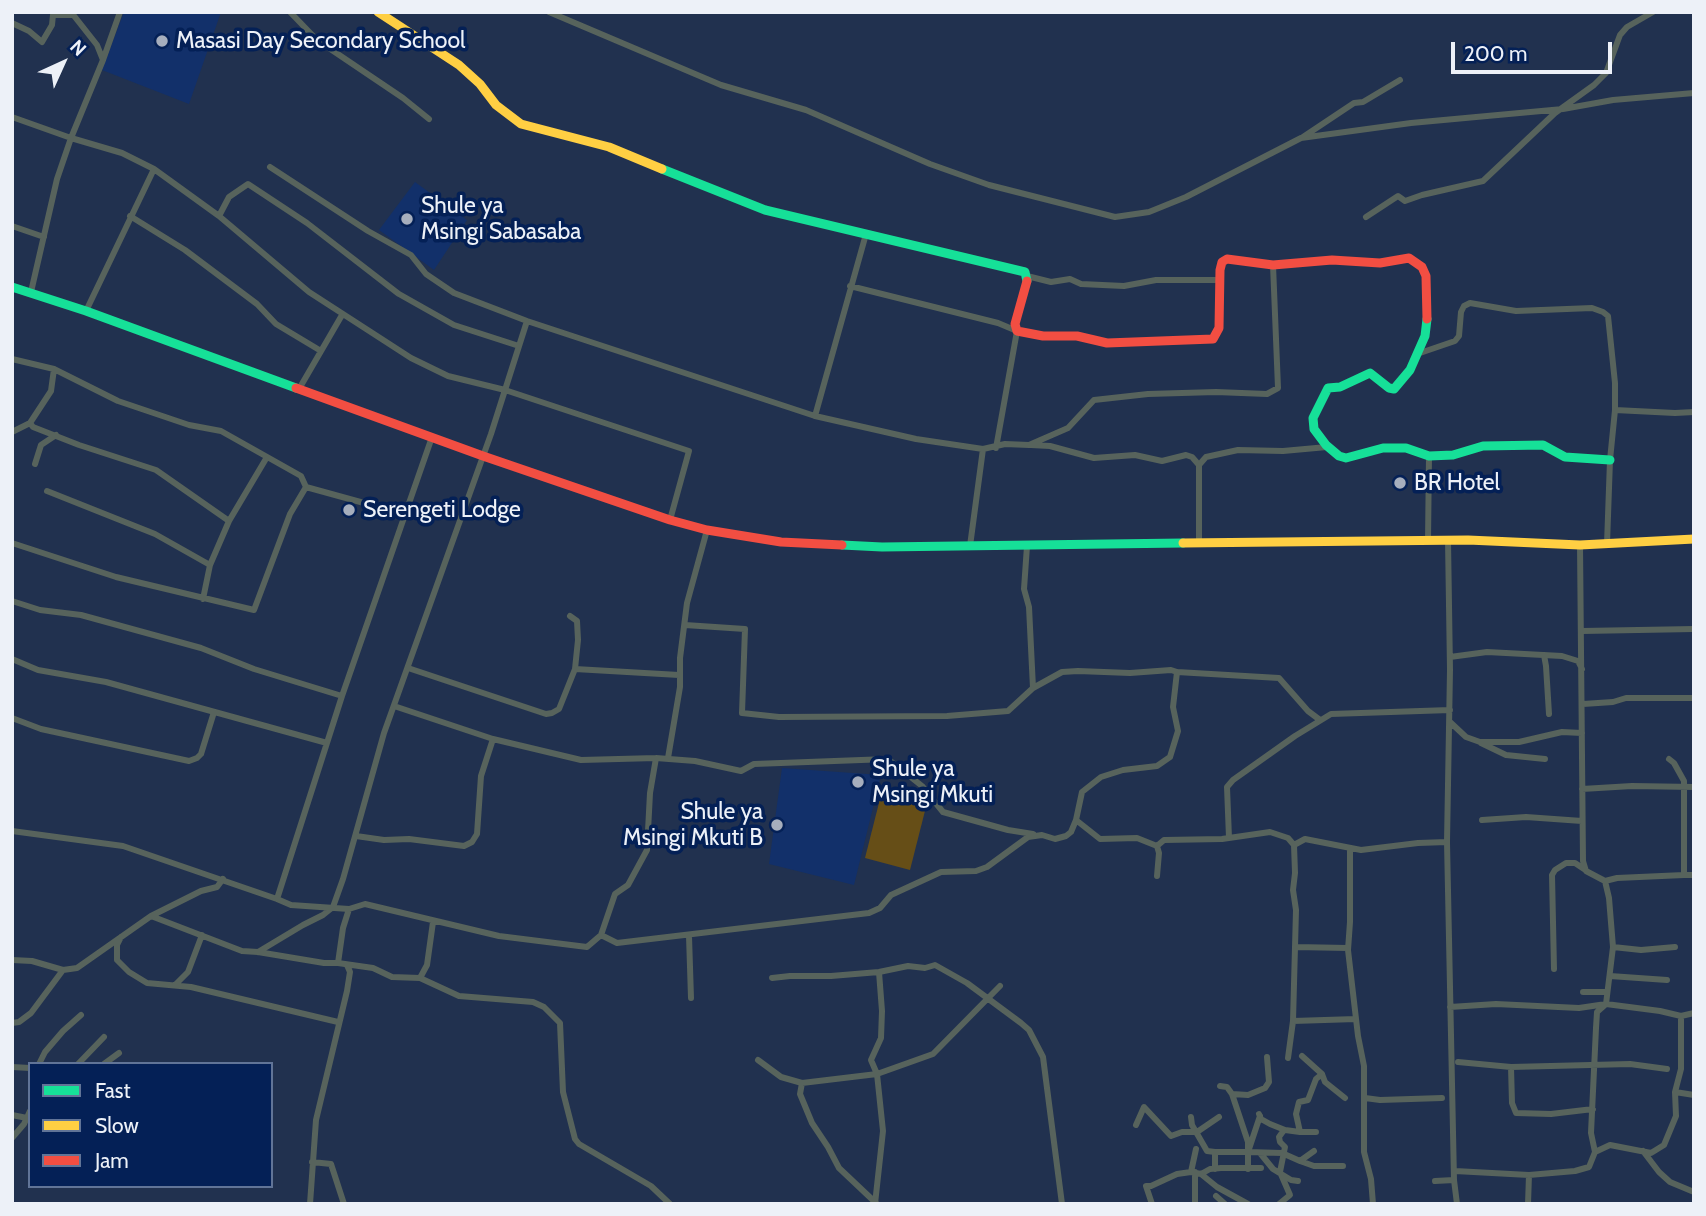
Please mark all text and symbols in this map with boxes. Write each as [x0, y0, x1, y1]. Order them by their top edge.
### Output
place label: Masasi Day Secondary School [176, 27, 466, 55]
north arrow [28, 28, 98, 98]
scale bar [1454, 28, 1615, 72]
marker: Masasi Day Secondary School [154, 33, 170, 49]
text: N [65, 35, 91, 61]
text: 200 m [1464, 41, 1527, 66]
place label: Shule ya Msingi Sabasaba [421, 192, 581, 246]
marker: Shule ya Msingi Sabasaba [399, 211, 415, 227]
place label: BR Hotel [1414, 469, 1500, 497]
marker: BR Hotel [1392, 475, 1408, 491]
place label: Serengeti Lodge [363, 496, 521, 524]
marker: Serengeti Lodge [341, 502, 357, 518]
place label: Shule ya Msingi Mkuti [872, 755, 993, 809]
marker: Shule ya Msingi Mkuti [850, 774, 866, 790]
place label: Shule ya Msingi Mkuti B [623, 798, 763, 852]
marker: Shule ya Msingi Mkuti B [769, 817, 785, 833]
legend [28, 1062, 273, 1188]
text: Fast [95, 1078, 131, 1103]
text: Slow [95, 1113, 139, 1138]
text: Jam [95, 1148, 129, 1173]

